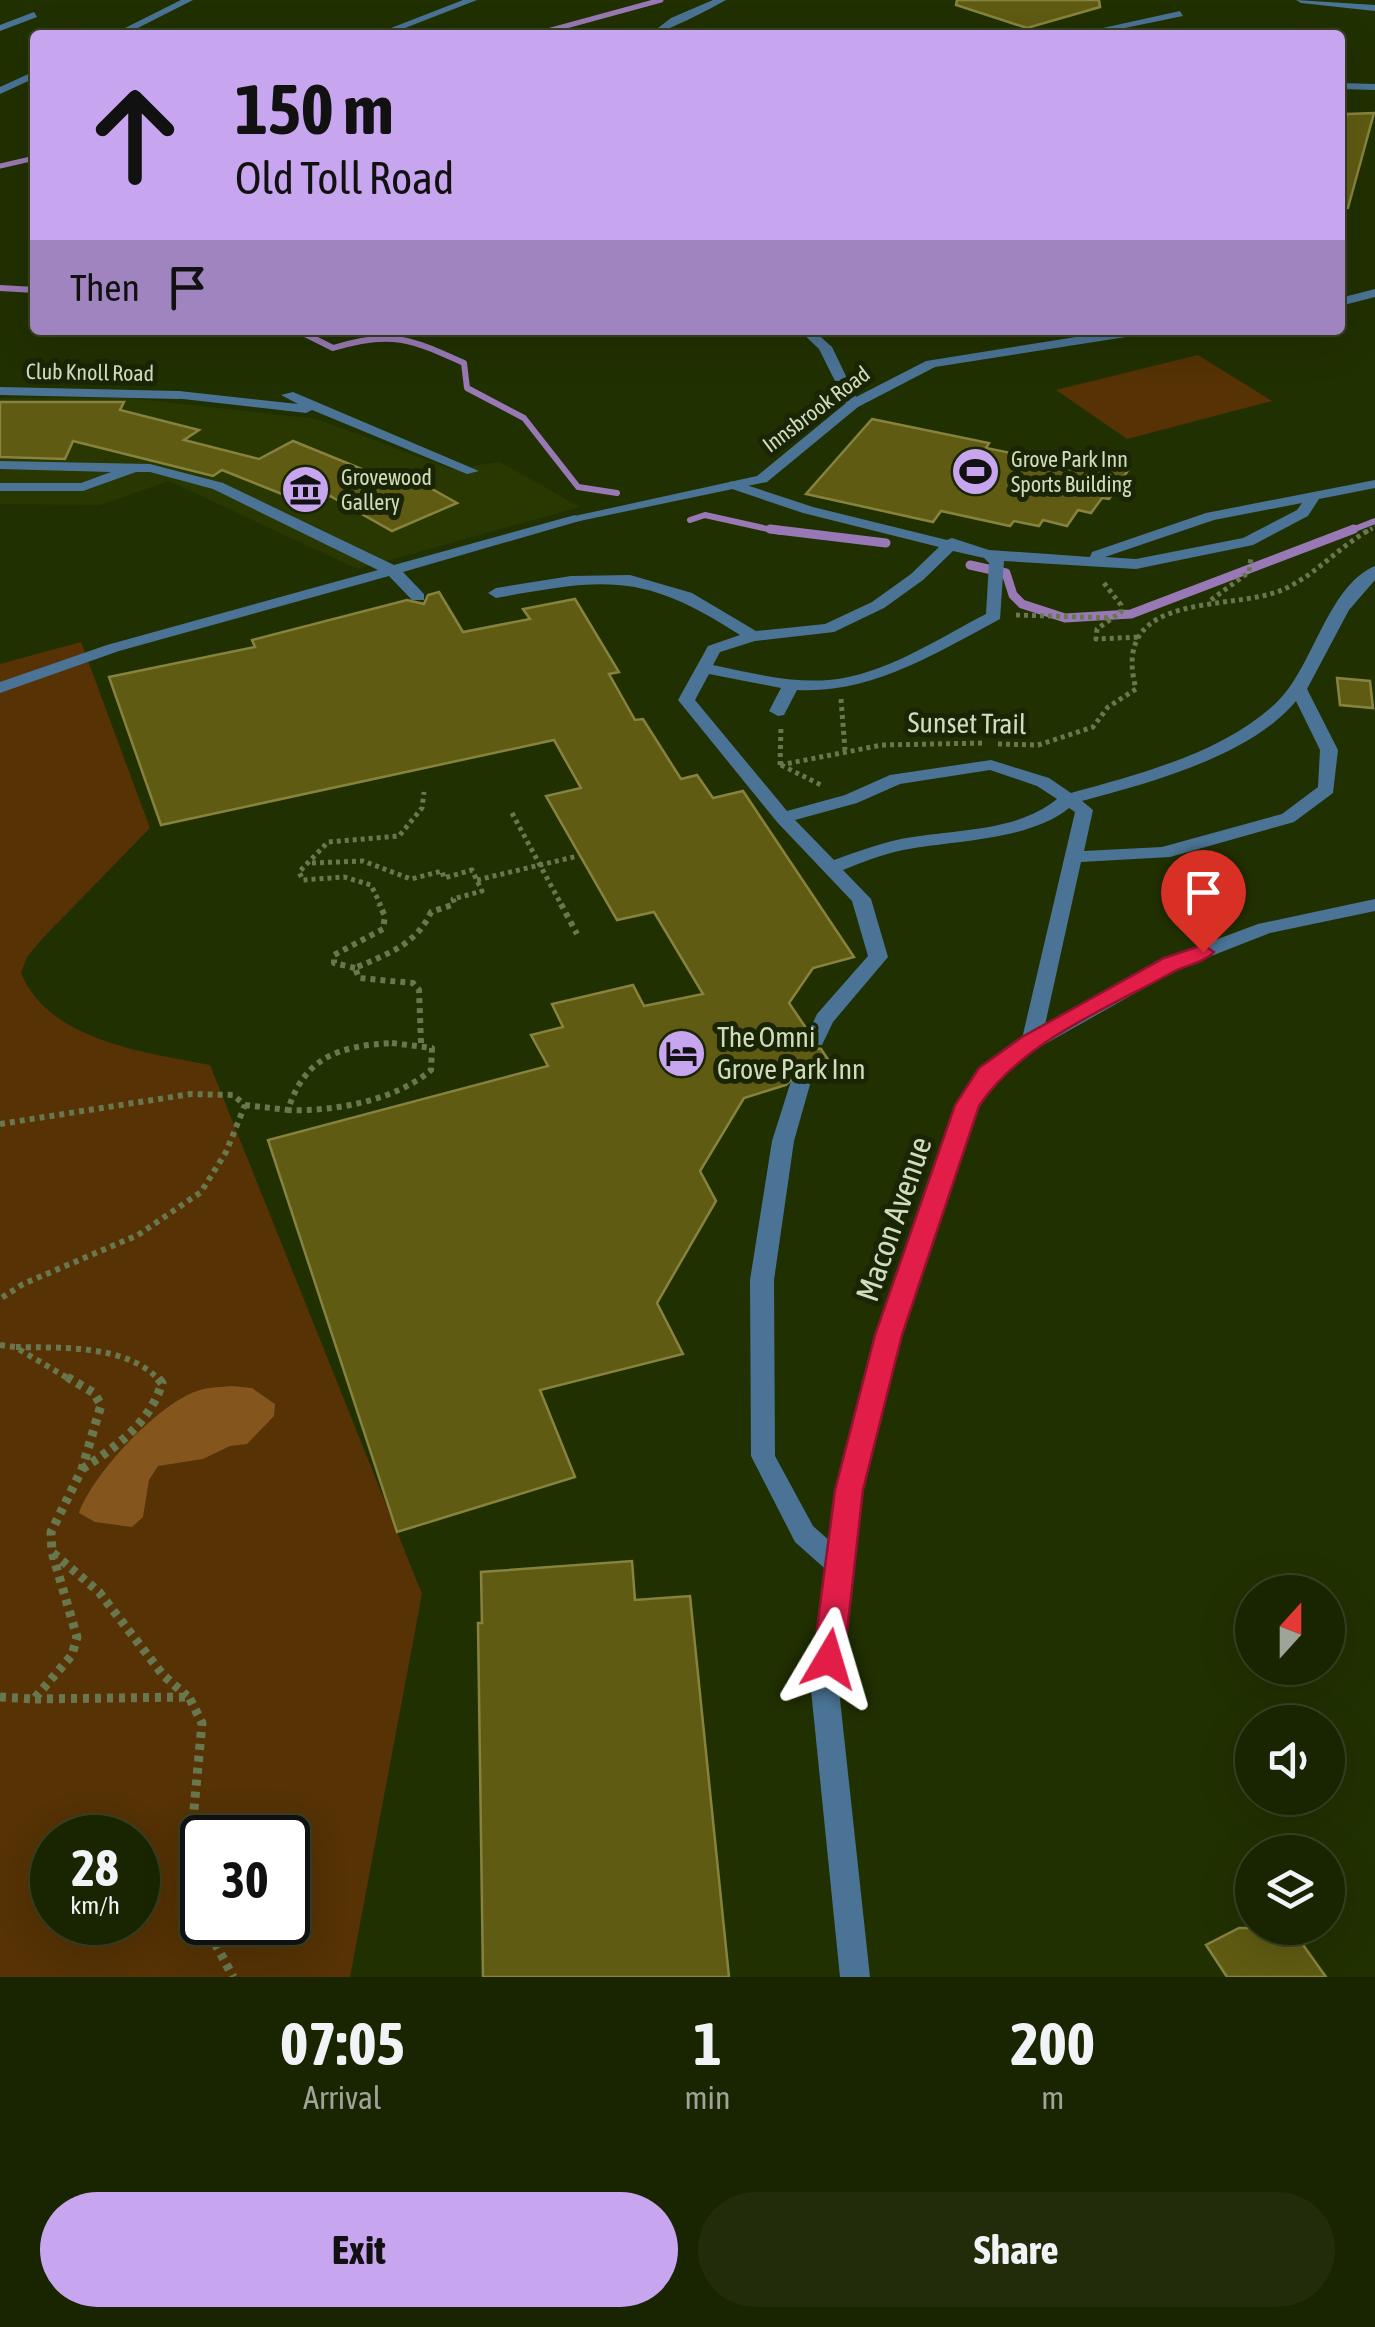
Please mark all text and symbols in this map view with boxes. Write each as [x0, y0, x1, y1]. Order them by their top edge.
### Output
text: 150 m [235, 69, 394, 149]
icon: ahead [70, 70, 200, 200]
text: Old Toll Road [235, 152, 454, 204]
icon: arrive [160, 260, 215, 315]
text: Then [70, 266, 140, 309]
street label: Club Knoll Road [26, 358, 154, 386]
street label: Innsbrook Road [757, 360, 875, 458]
sports icon: Grove Park Inn Sports Building [950, 446, 1002, 498]
place label: Grove Park Inn Sports Building [1011, 446, 1132, 497]
museum icon: Grovewood Gallery [280, 464, 332, 516]
place label: Grovewood Gallery [341, 464, 432, 515]
street label: Sunset Trail [907, 706, 1027, 740]
pin [1161, 850, 1246, 953]
icon: arrive [1176, 865, 1231, 920]
place label: The Omni Grove Park Inn [717, 1021, 866, 1085]
hotel icon: The Omni Grove Park Inn [656, 1027, 708, 1079]
street label: Macon Avenue [848, 1132, 939, 1306]
north arrow [1235, 1575, 1345, 1685]
map controls [1235, 1575, 1345, 1945]
position arrow [777, 1607, 881, 1711]
button: sound [1235, 1705, 1345, 1815]
speed limit sign: 30 [180, 1815, 310, 1945]
button: layers [1235, 1835, 1345, 1945]
text: 28 [71, 1839, 118, 1897]
text: km/h [70, 1891, 120, 1919]
text: 07:05 [280, 2009, 405, 2078]
text: 1 [693, 2009, 722, 2078]
text: 200 [1010, 2009, 1095, 2078]
text: Arrival [303, 2079, 381, 2116]
text: min [685, 2079, 730, 2116]
text: m [1041, 2079, 1064, 2116]
button: Exit [40, 2192, 678, 2307]
button: Share [698, 2192, 1335, 2307]

